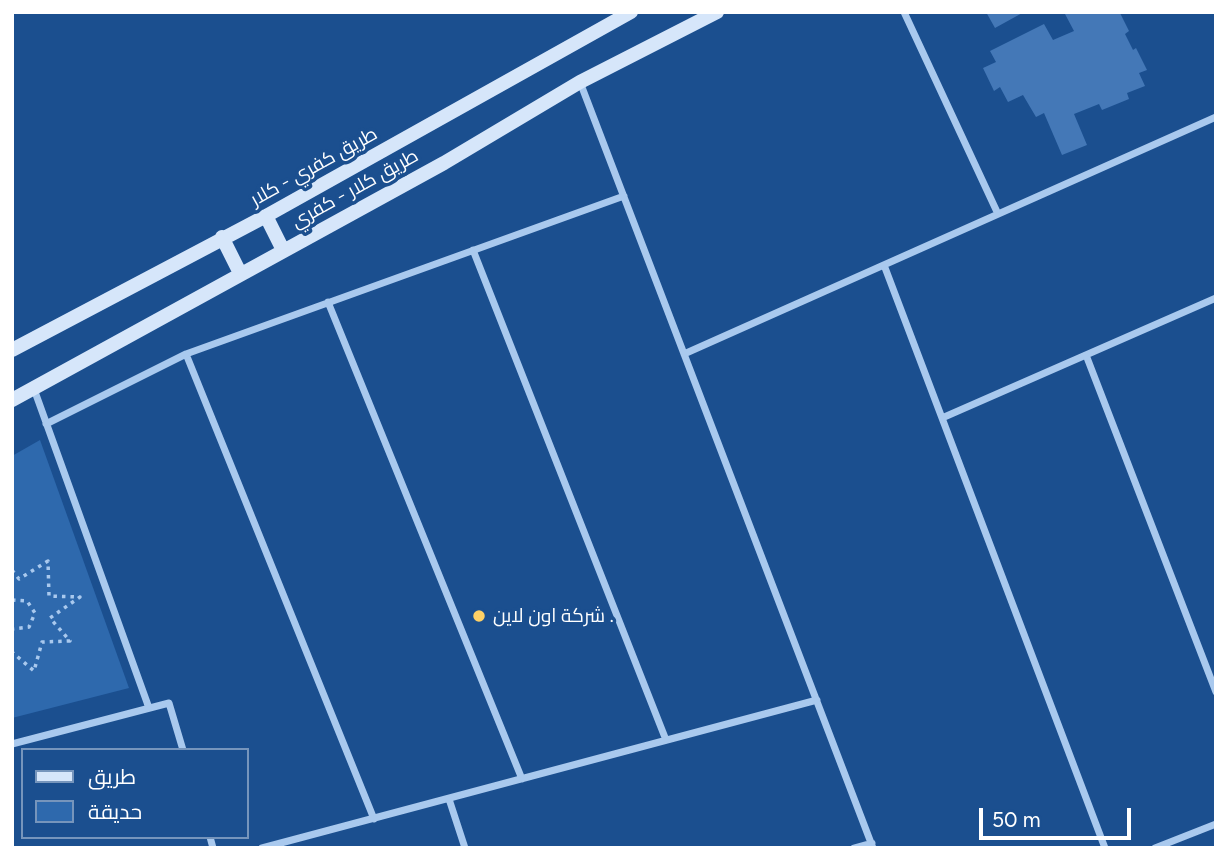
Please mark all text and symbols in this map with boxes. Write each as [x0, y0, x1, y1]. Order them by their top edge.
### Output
street label: طريق كفري - كلار [246, 123, 382, 211]
street label: طريق كلار - كفري [287, 145, 423, 233]
place label: شركة اون لاين . [493, 605, 614, 627]
marker: شركة اون لاين . [471, 608, 487, 624]
legend [21, 748, 248, 839]
text: طريق [88, 764, 136, 789]
scale bar [983, 794, 1135, 838]
text: حديقة [88, 799, 142, 824]
text: 50 m [992, 807, 1041, 832]

